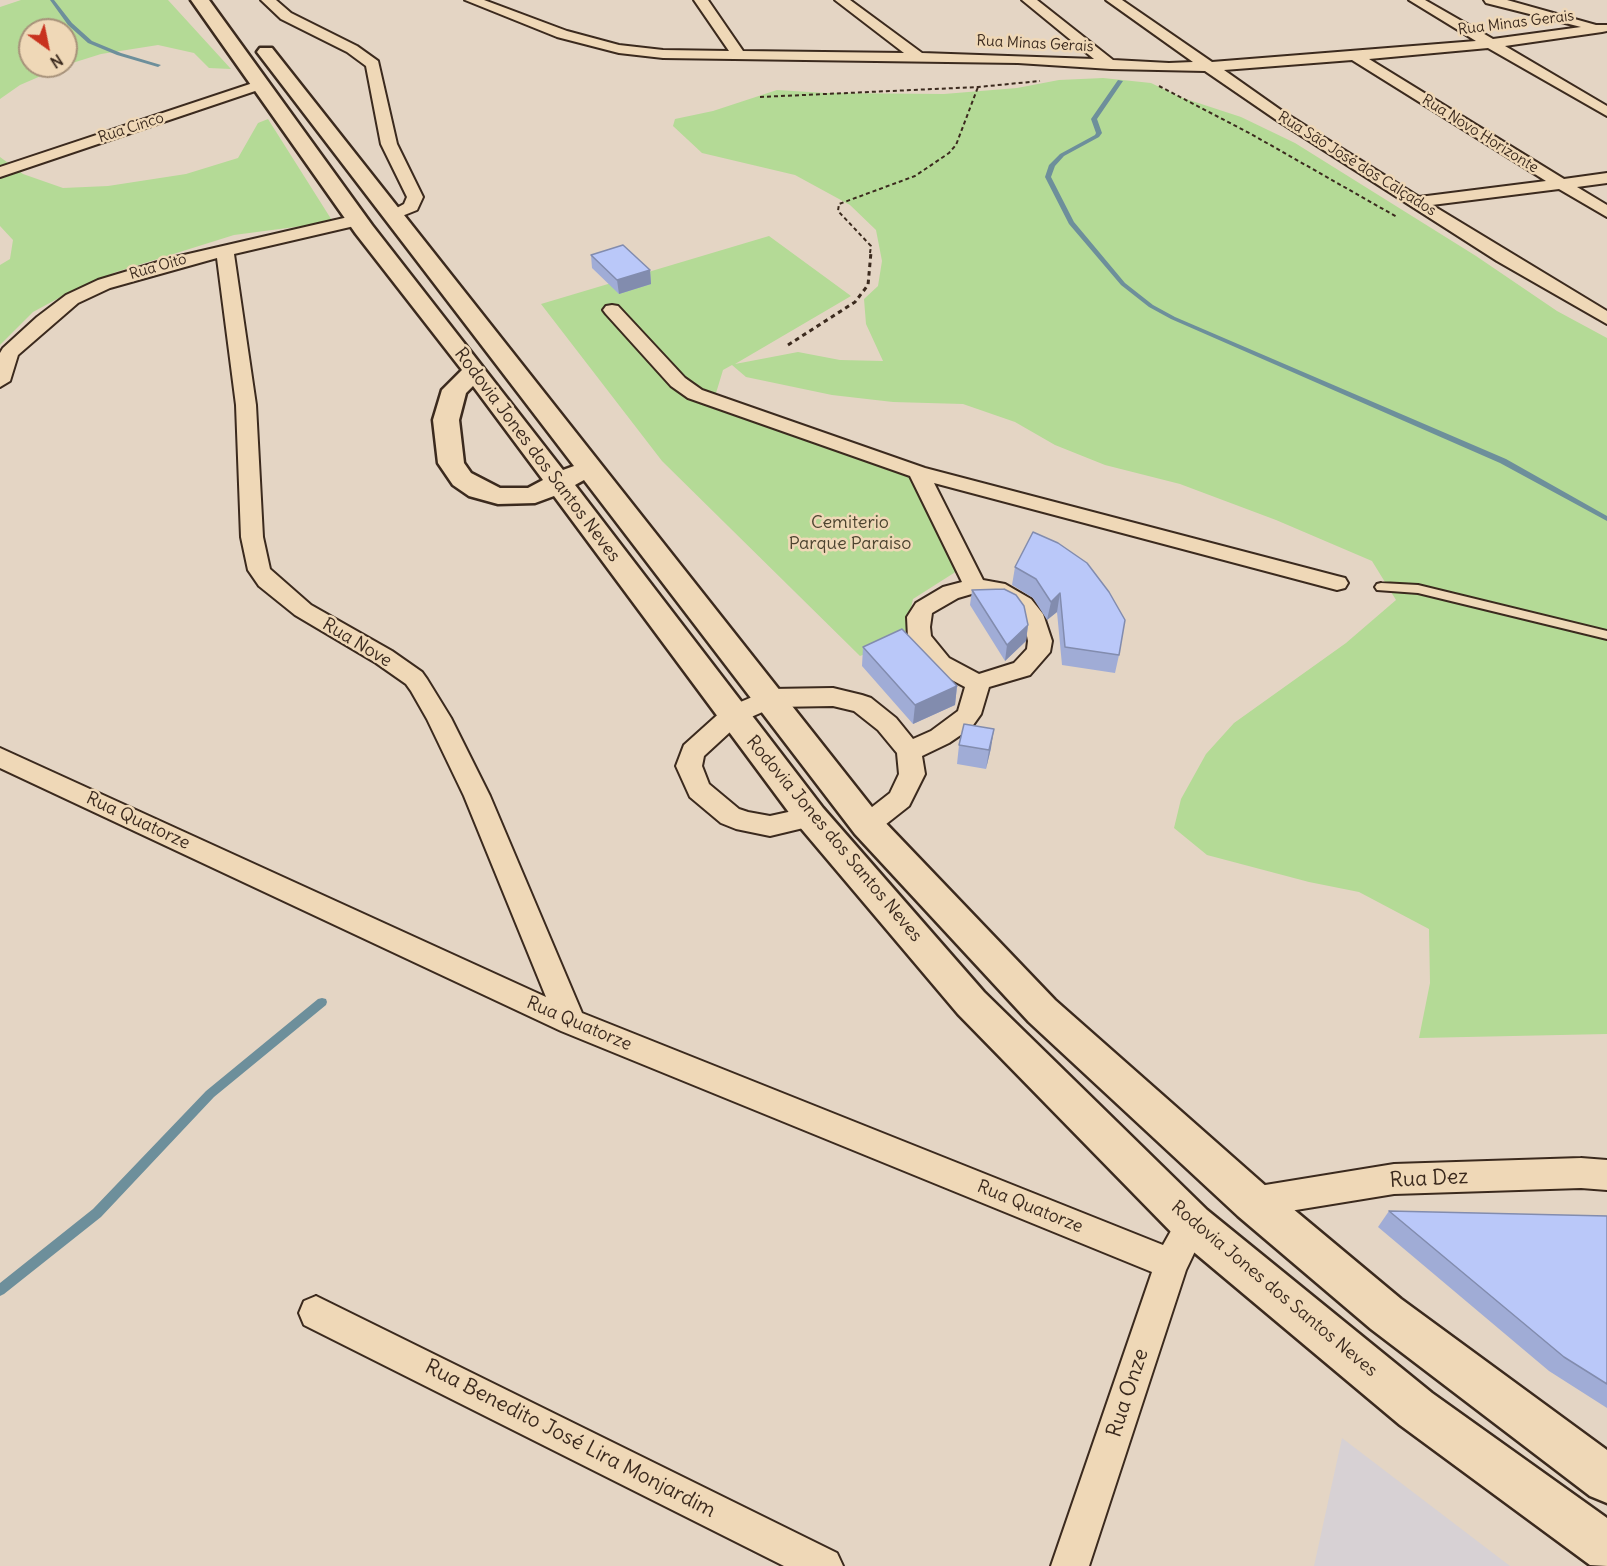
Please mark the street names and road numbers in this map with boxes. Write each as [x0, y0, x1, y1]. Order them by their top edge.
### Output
street label: Rua Minas Gerais [1457, 7, 1575, 39]
street label: Rua Minas Gerais [976, 32, 1094, 56]
street label: Rua Novo Horizonte [1418, 91, 1542, 177]
street label: Rua São José dos Calçados [1275, 108, 1439, 220]
street label: Rua Cinco [96, 109, 166, 147]
street label: Rua Oito [127, 250, 189, 284]
street label: Rodovia Jones dos Santos Neves [449, 344, 625, 566]
street label: Rua Nove [318, 614, 396, 672]
street label: Rodovia Jones dos Santos Neves [741, 732, 927, 946]
street label: Rua Quatorze [83, 788, 193, 854]
street label: Rua Quatorze [523, 992, 635, 1056]
street label: Rua Dez [1389, 1164, 1469, 1194]
street label: Rua Quatorze [974, 1176, 1086, 1238]
street label: Rodovia Jones dos Santos Neves [1167, 1196, 1381, 1382]
street label: Rua Onze [1102, 1345, 1154, 1441]
street label: Rua Benedito José Lira Monjardim [420, 1354, 720, 1524]

